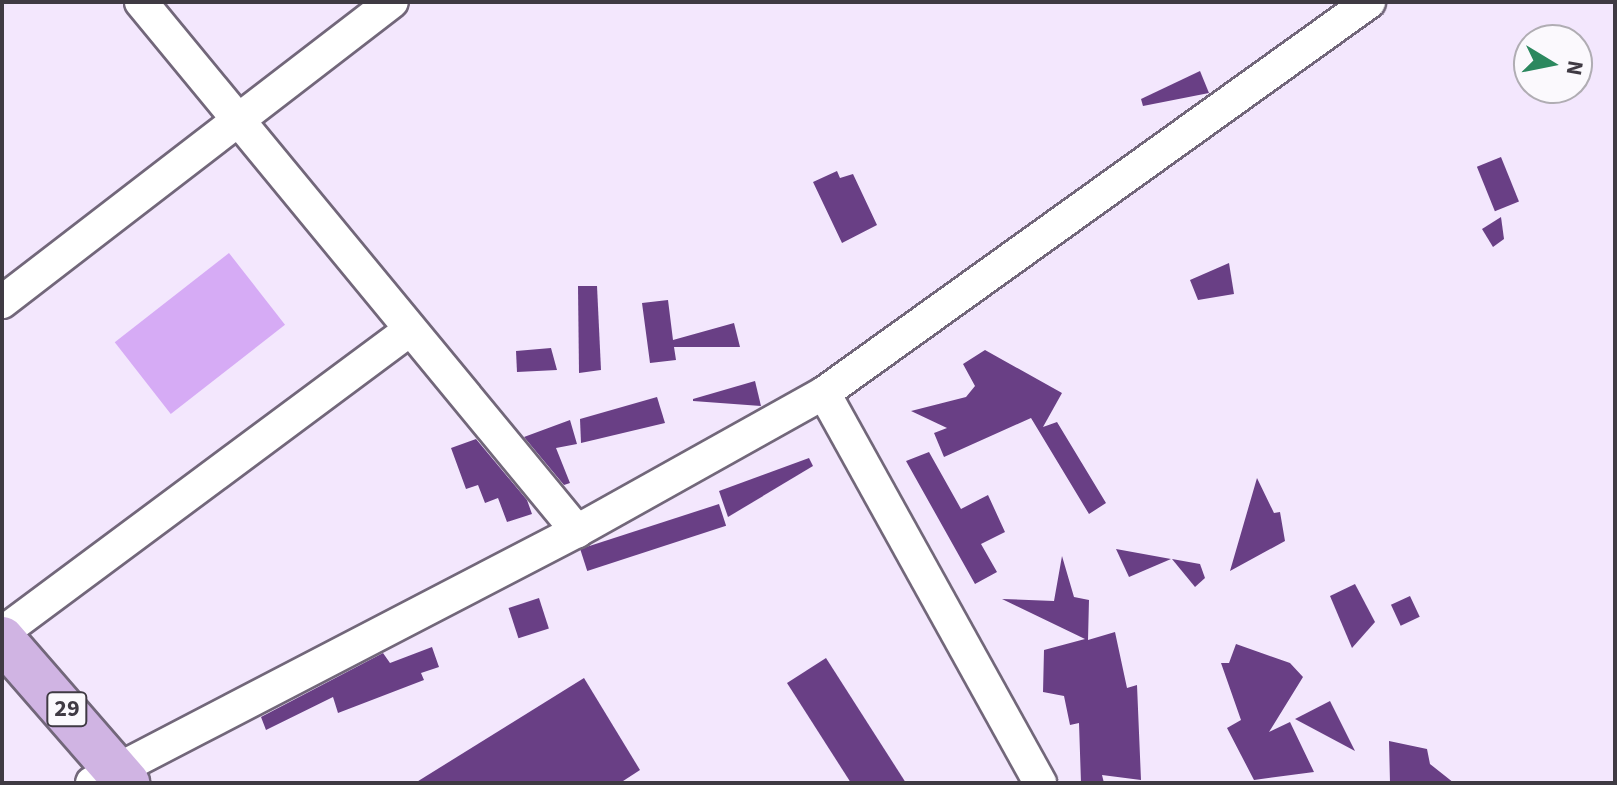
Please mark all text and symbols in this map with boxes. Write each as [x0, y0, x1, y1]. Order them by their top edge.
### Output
north arrow [1513, 24, 1593, 104]
text: N [1558, 58, 1592, 78]
road number: 29 [45, 689, 89, 729]

